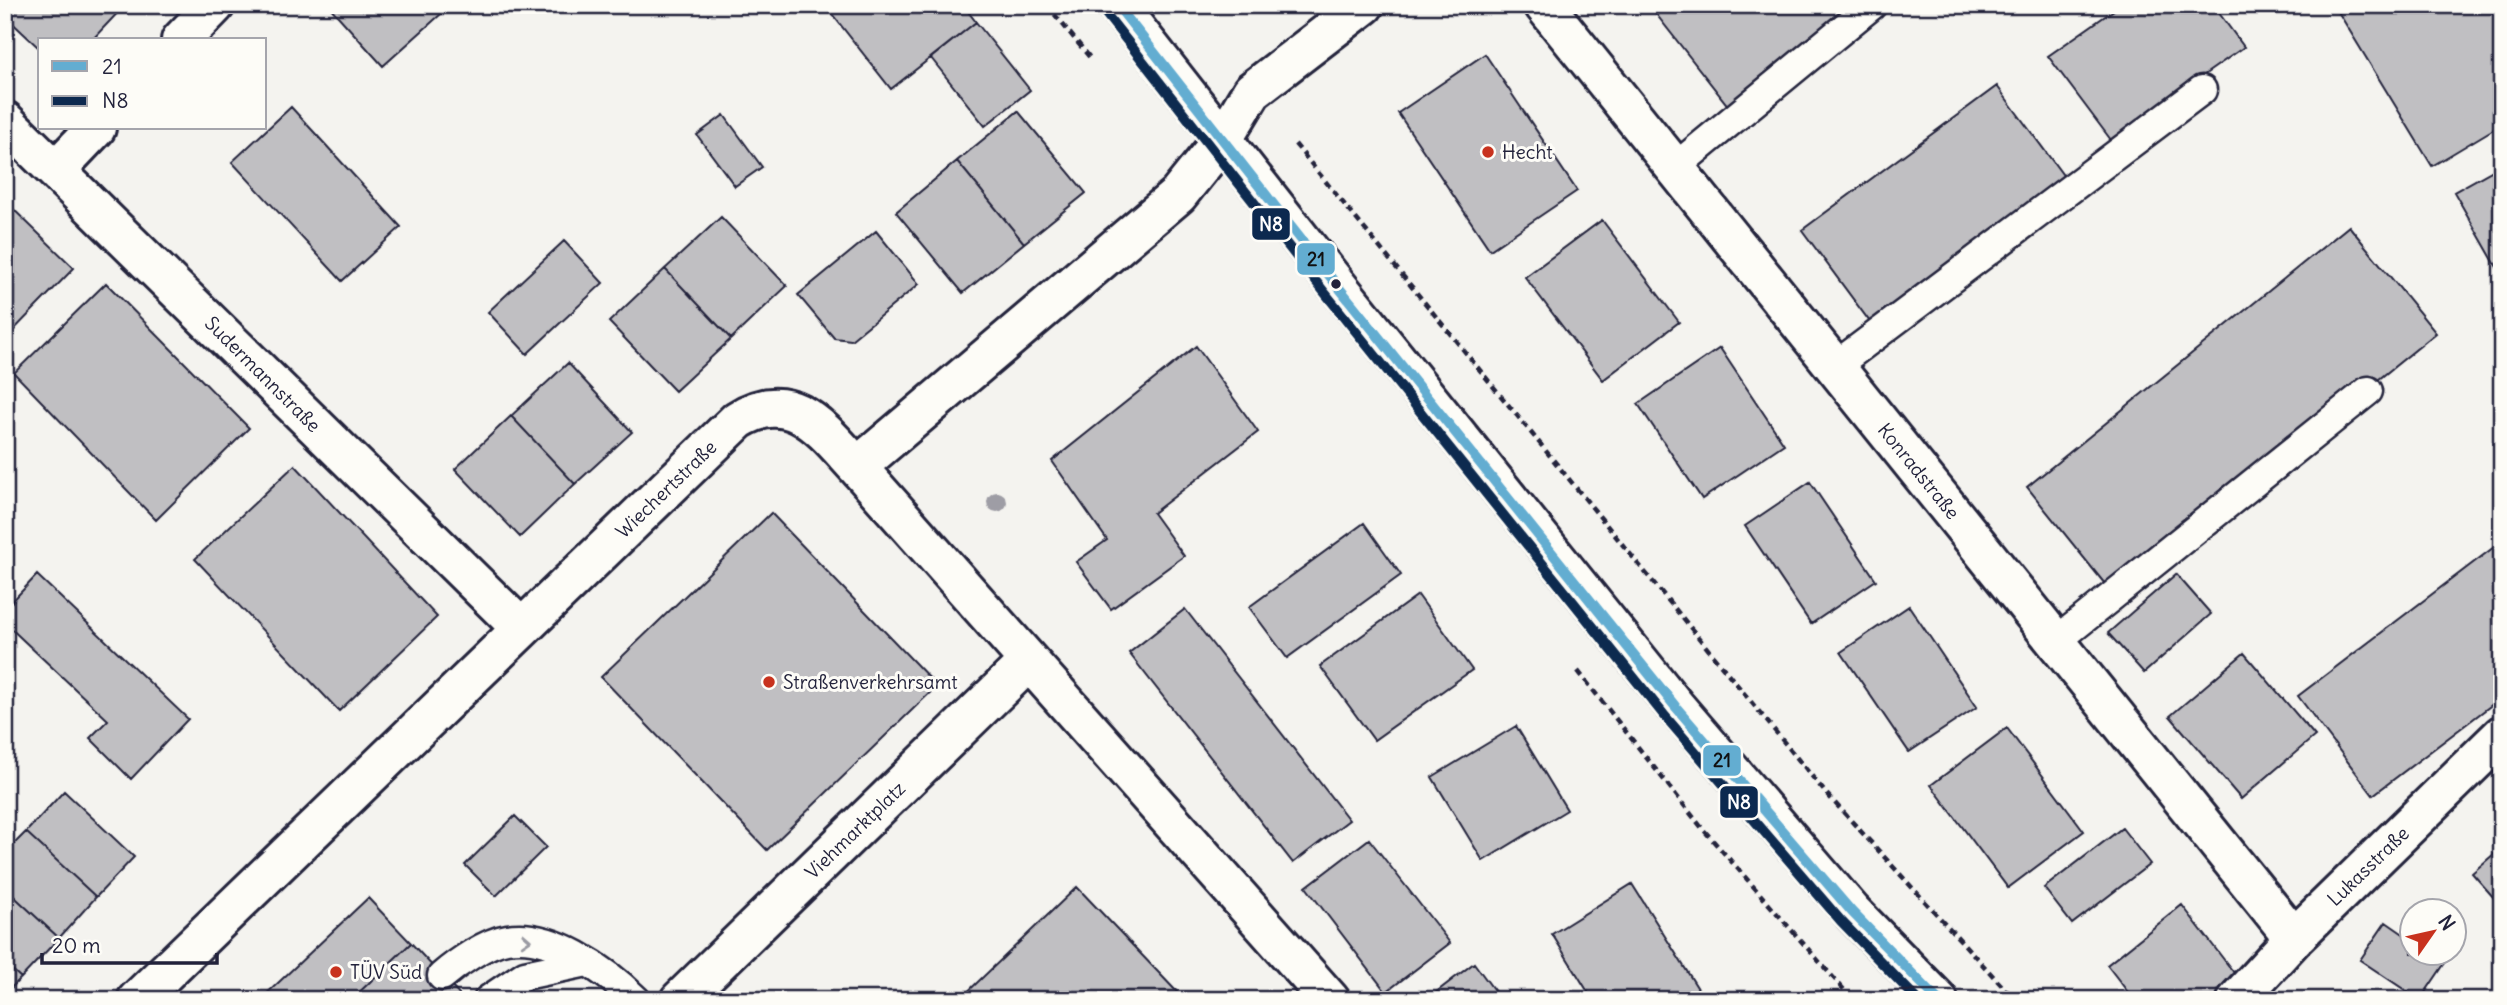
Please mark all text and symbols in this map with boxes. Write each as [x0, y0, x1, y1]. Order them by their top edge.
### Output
legend [38, 38, 266, 130]
text: 21 [102, 53, 122, 80]
text: N8 [102, 87, 129, 114]
place label: Hecht [1502, 140, 1553, 164]
marker: Hecht [1480, 144, 1496, 160]
line badge: N8 [1251, 207, 1291, 241]
text: N8 [1259, 212, 1283, 236]
line badge: 21 [1296, 242, 1336, 276]
text: 21 [1307, 247, 1325, 271]
unlabelled marker [1329, 277, 1343, 291]
street label: Sudermannstraße [200, 311, 326, 437]
street label: Konradstraße [1873, 418, 1965, 524]
street label: Wiechertstraße [611, 435, 721, 543]
place label: Straßenverkehrsamt [783, 670, 958, 694]
marker: Straßenverkehrsamt [761, 674, 777, 690]
line badge: 21 [1702, 744, 1742, 777]
text: 21 [1713, 748, 1731, 772]
street label: Viehmarktplatz [800, 776, 910, 884]
line badge: N8 [1719, 785, 1759, 819]
text: N8 [1727, 790, 1751, 814]
street label: Lukasstraße [2322, 821, 2414, 911]
north arrow [2398, 897, 2468, 967]
text: N [2433, 910, 2461, 935]
scale bar [42, 921, 217, 965]
text: 20 m [52, 932, 101, 959]
one-way arrow [521, 932, 532, 947]
place label: TÜV Süd [350, 960, 422, 984]
marker: TÜV Süd [328, 964, 344, 980]

